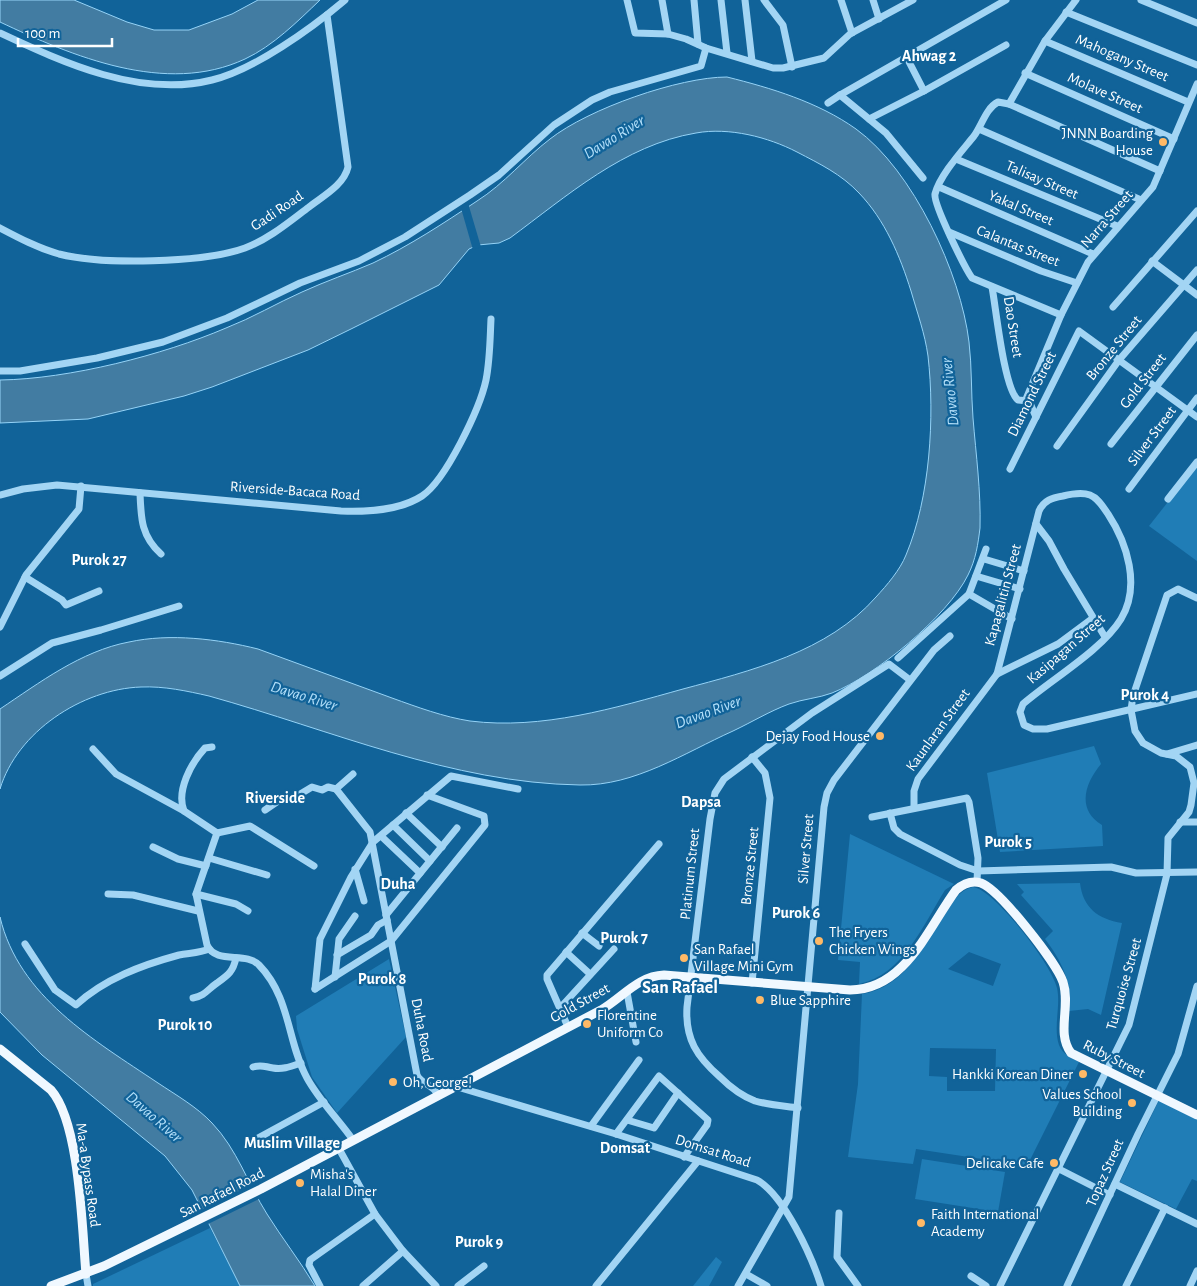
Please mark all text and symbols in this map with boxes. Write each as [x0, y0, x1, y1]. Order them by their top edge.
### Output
scale bar [18, 15, 111, 47]
text: 100 m [25, 26, 60, 41]
street label: Mahogany Street [1073, 32, 1171, 84]
district label: Ahwag 2 [902, 48, 957, 64]
street label: Molave Street [1065, 70, 1145, 116]
water label: Davao River [581, 112, 648, 162]
place label: JNNN Boarding House [1062, 126, 1154, 158]
marker: JNNN Boarding House [1157, 136, 1169, 148]
street label: Talisay Street [1004, 158, 1081, 202]
street label: Narra Street [1078, 187, 1136, 251]
street label: Gadi Road [248, 188, 306, 234]
street label: Yakal Street [986, 188, 1056, 228]
street label: Calantas Street [974, 223, 1062, 270]
street label: Dao Street [1001, 295, 1025, 359]
street label: Bronze Street [1084, 313, 1145, 383]
street label: Diamond Street [1005, 349, 1059, 439]
street label: Gold Street [1117, 350, 1169, 411]
water label: Davao River [938, 356, 962, 427]
street label: Silver Street [1125, 403, 1179, 469]
street label: Riverside-Bacaca Road [230, 479, 361, 503]
street label: Kapagalitin Street [982, 542, 1024, 648]
district label: Purok 27 [71, 552, 127, 568]
street label: Kasipagan Street [1024, 611, 1108, 687]
water label: Davao River [269, 678, 340, 714]
street label: Kaunlaran Street [903, 686, 973, 774]
district label: Purok 4 [1121, 687, 1169, 703]
water label: Davao River [673, 693, 744, 731]
place label: Dejay Food House [765, 729, 870, 744]
marker: Dejay Food House [874, 730, 886, 742]
district label: Riverside [245, 790, 305, 806]
district label: Dapsa [681, 794, 721, 810]
street label: Silver Street [795, 813, 817, 885]
street label: Bronze Street [738, 826, 762, 906]
street label: Platinum Street [678, 827, 702, 920]
district label: Purok 5 [984, 834, 1032, 850]
district label: Duha [380, 876, 416, 892]
district label: Purok 6 [772, 905, 821, 921]
place label: The Fryers Chicken Wings [829, 925, 915, 957]
district label: Purok 7 [600, 930, 648, 946]
marker: The Fryers Chicken Wings [813, 935, 825, 947]
street label: Turquoise Street [1104, 936, 1144, 1032]
place label: San Rafael Village Mini Gym [694, 942, 794, 974]
marker: San Rafael Village Mini Gym [678, 952, 690, 964]
district label: Purok 8 [358, 971, 406, 987]
district label: San Rafael [642, 979, 718, 997]
street label: Gold Street [548, 981, 612, 1025]
place label: Blue Sapphire [770, 993, 851, 1008]
marker: Blue Sapphire [754, 994, 766, 1006]
street label: Duha Road [408, 997, 436, 1063]
place label: Florentine Uniform Co [597, 1008, 663, 1040]
district label: Purok 10 [158, 1017, 212, 1033]
marker: Florentine Uniform Co [581, 1018, 593, 1030]
street label: Ruby Street [1081, 1037, 1148, 1081]
place label: Hankki Korean Diner [952, 1067, 1073, 1082]
marker: Hankki Korean Diner [1077, 1068, 1089, 1080]
place label: Oh, George! [403, 1075, 472, 1090]
marker: Oh, George! [387, 1076, 399, 1088]
place label: Values School Building [1042, 1087, 1123, 1119]
water label: Davao River [123, 1089, 186, 1146]
marker: Values School Building [1126, 1097, 1138, 1109]
street label: Ma-a Bypass Road [73, 1122, 103, 1228]
street label: Domsat Road [673, 1132, 753, 1170]
district label: Muslim Village [244, 1135, 340, 1151]
street label: Topaz Street [1083, 1137, 1127, 1209]
district label: Domsat [600, 1140, 651, 1156]
place label: Delicake Cafe [966, 1156, 1044, 1171]
marker: Delicake Cafe [1048, 1157, 1060, 1169]
street label: San Rafael Road [177, 1165, 267, 1221]
place label: Misha's Halal Diner [310, 1167, 377, 1199]
marker: Misha's Halal Diner [294, 1177, 306, 1189]
place label: Faith International Academy [931, 1207, 1039, 1239]
marker: Faith International Academy [915, 1217, 927, 1229]
district label: Purok 9 [455, 1234, 504, 1250]

